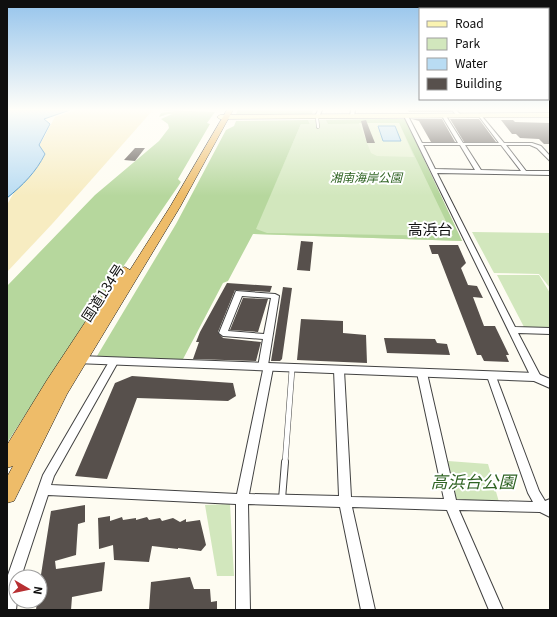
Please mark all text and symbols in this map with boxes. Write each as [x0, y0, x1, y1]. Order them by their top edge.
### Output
legend [419, 8, 549, 100]
text: Road [455, 14, 484, 31]
text: Park [455, 34, 480, 51]
text: Water [455, 54, 488, 71]
text: Building [455, 74, 502, 91]
park label: 湘南海岸公園 [330, 168, 404, 185]
district label: 高浜台 [407, 218, 453, 239]
street label: 国道134号 [76, 260, 128, 325]
park label: 高浜台公園 [431, 468, 517, 493]
north arrow [8, 569, 48, 609]
text: N [30, 585, 47, 596]

